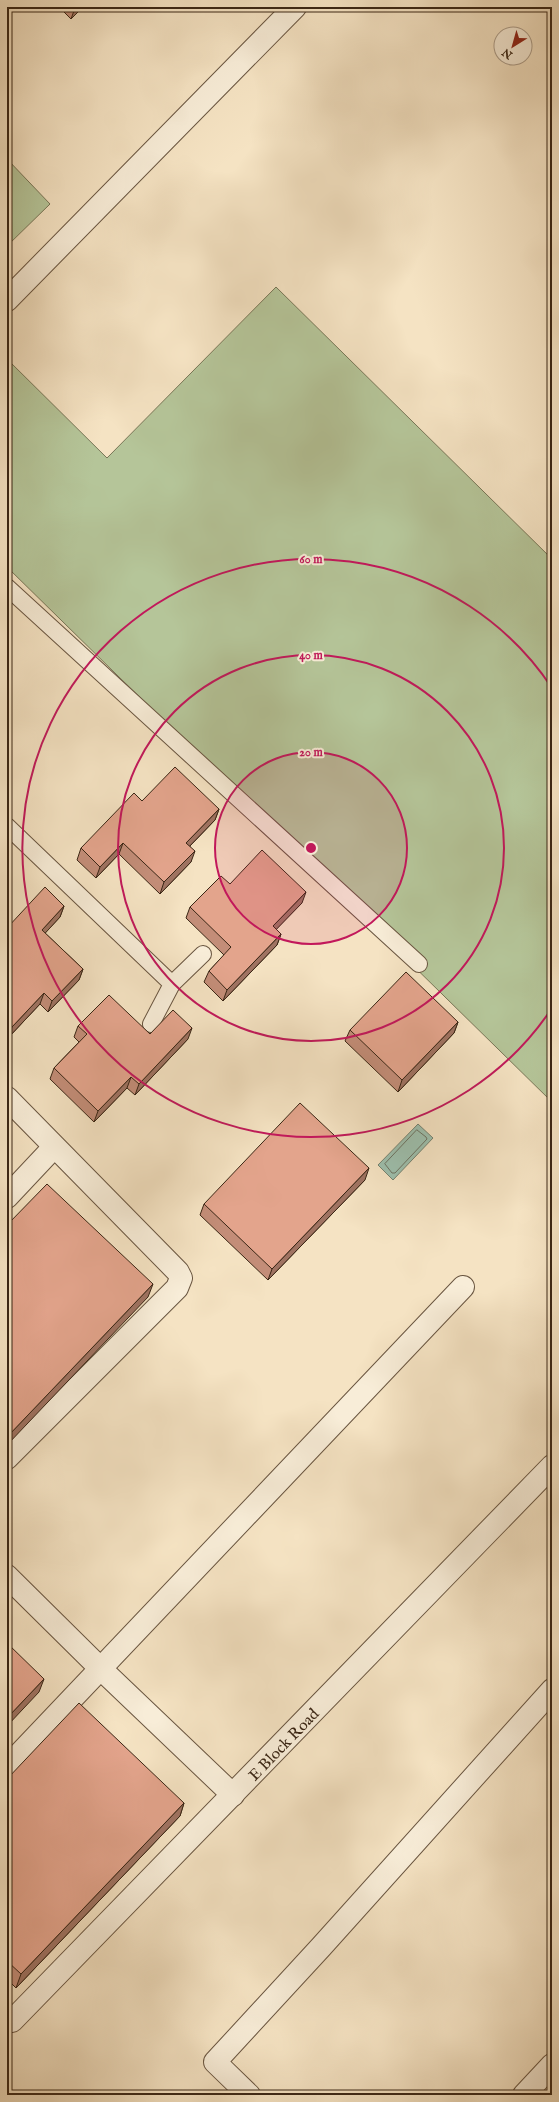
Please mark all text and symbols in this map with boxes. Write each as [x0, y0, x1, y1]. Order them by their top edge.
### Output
north arrow [493, 26, 533, 66]
text: N [499, 44, 516, 62]
text: 60 m [300, 552, 323, 567]
text: 40 m [299, 648, 324, 663]
text: 20 m [299, 745, 323, 760]
centre of rings [304, 841, 318, 855]
street label: E Block Road [245, 1705, 324, 1786]

